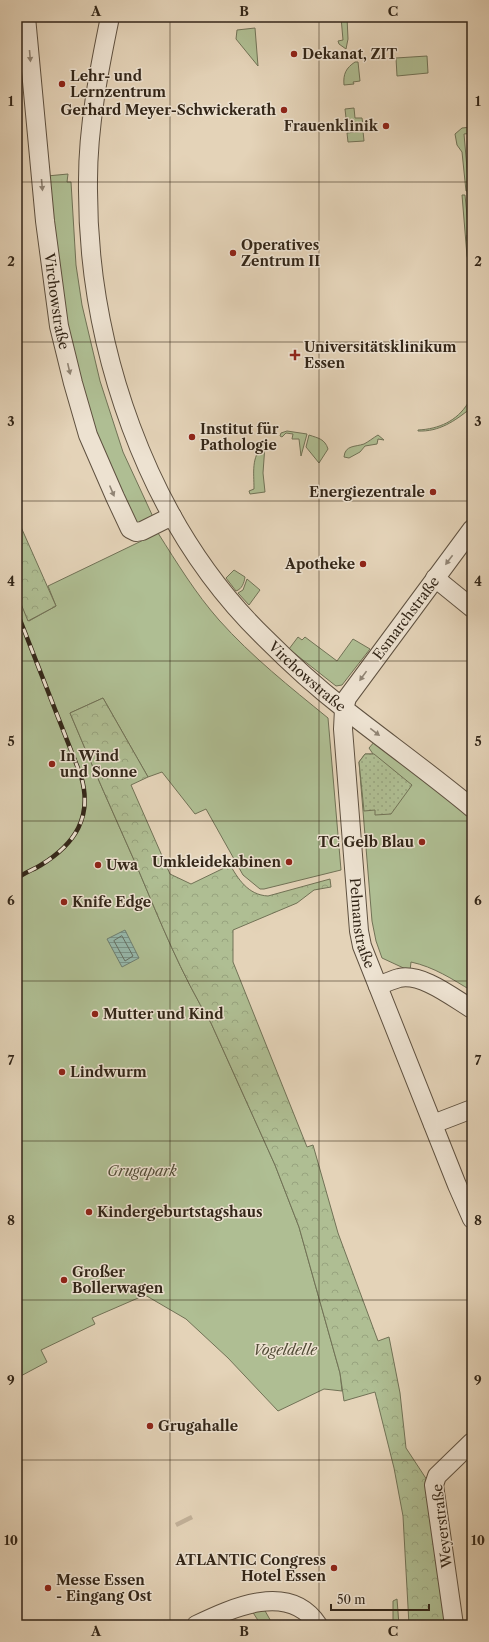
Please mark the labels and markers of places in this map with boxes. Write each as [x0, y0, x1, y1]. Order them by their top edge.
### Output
place label: Dekanat, ZIT [302, 45, 397, 63]
marker: Dekanat, ZIT [289, 49, 299, 59]
place label: Lehr- und Lernzentrum [70, 67, 166, 101]
marker: Lehr- und Lernzentrum [57, 79, 67, 89]
place label: Gerhard Meyer-Schwickerath [61, 101, 276, 119]
marker: Gerhard Meyer-Schwickerath [279, 105, 289, 115]
place label: Frauenklinik [284, 117, 379, 135]
marker: Frauenklinik [381, 121, 391, 131]
place label: Operatives Zentrum II [241, 236, 320, 270]
marker: Operatives Zentrum II [228, 248, 238, 258]
place label: Universitätsklinikum Essen [304, 338, 457, 372]
marker: Universitätsklinikum Essen [289, 349, 301, 361]
place label: Institut für Pathologie [200, 420, 279, 454]
marker: Institut für Pathologie [187, 432, 197, 442]
place label: Energiezentrale [309, 483, 425, 501]
marker: Energiezentrale [428, 487, 438, 497]
place label: Apotheke [284, 555, 355, 573]
marker: Apotheke [358, 559, 368, 569]
place label: In Wind und Sonne [60, 747, 137, 781]
marker: In Wind und Sonne [47, 759, 57, 769]
place label: TC Gelb Blau [318, 833, 414, 851]
marker: TC Gelb Blau [417, 837, 427, 847]
place label: Umkleidekabinen [152, 853, 281, 871]
place label: Uwa [106, 856, 139, 874]
marker: Umkleidekabinen [284, 857, 294, 867]
marker: Uwa [93, 860, 103, 870]
place label: Knife Edge [72, 893, 151, 911]
marker: Knife Edge [59, 897, 69, 907]
place label: Mutter und Kind [103, 1005, 224, 1023]
marker: Mutter und Kind [90, 1009, 100, 1019]
place label: Lindwurm [70, 1063, 147, 1081]
marker: Lindwurm [57, 1067, 67, 1077]
place label: Kindergeburtstagshaus [97, 1203, 263, 1221]
marker: Kindergeburtstagshaus [84, 1207, 94, 1217]
place label: Großer Bollerwagen [72, 1263, 164, 1297]
marker: Großer Bollerwagen [59, 1275, 69, 1285]
place label: Grugahalle [158, 1417, 238, 1435]
marker: Grugahalle [145, 1421, 155, 1431]
place label: ATLANTIC Congress Hotel Essen [174, 1551, 326, 1585]
marker: ATLANTIC Congress Hotel Essen [329, 1563, 339, 1573]
place label: Messe Essen - Eingang Ost [56, 1571, 152, 1605]
marker: Messe Essen - Eingang Ost [43, 1583, 53, 1593]

